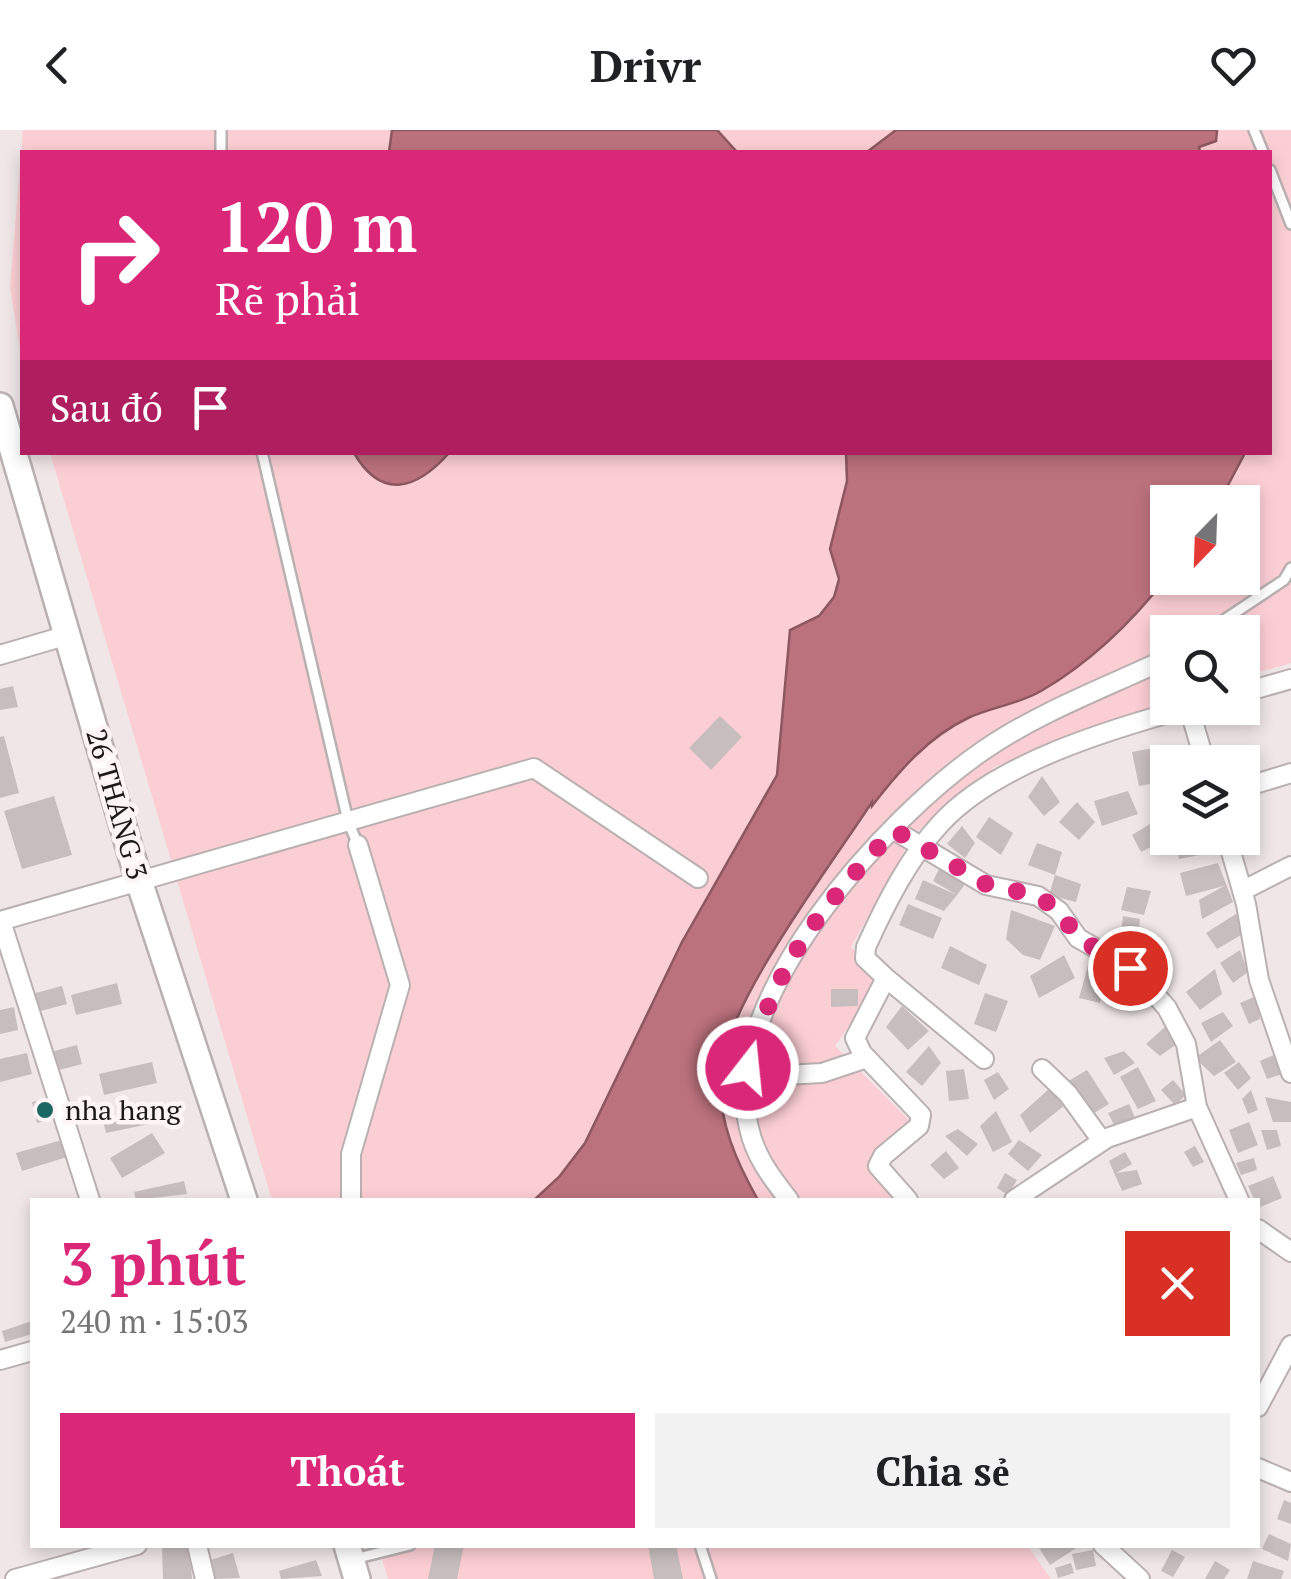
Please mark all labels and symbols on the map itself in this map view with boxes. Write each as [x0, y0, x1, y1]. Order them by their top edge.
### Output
north arrow [1150, 485, 1260, 595]
street label: 26 THÁNG 3 [78, 724, 157, 883]
pin [1088, 926, 1173, 1011]
position arrow [696, 1016, 800, 1120]
place label: nha hang [65, 1091, 182, 1128]
marker: nha hang [34, 1099, 56, 1121]

